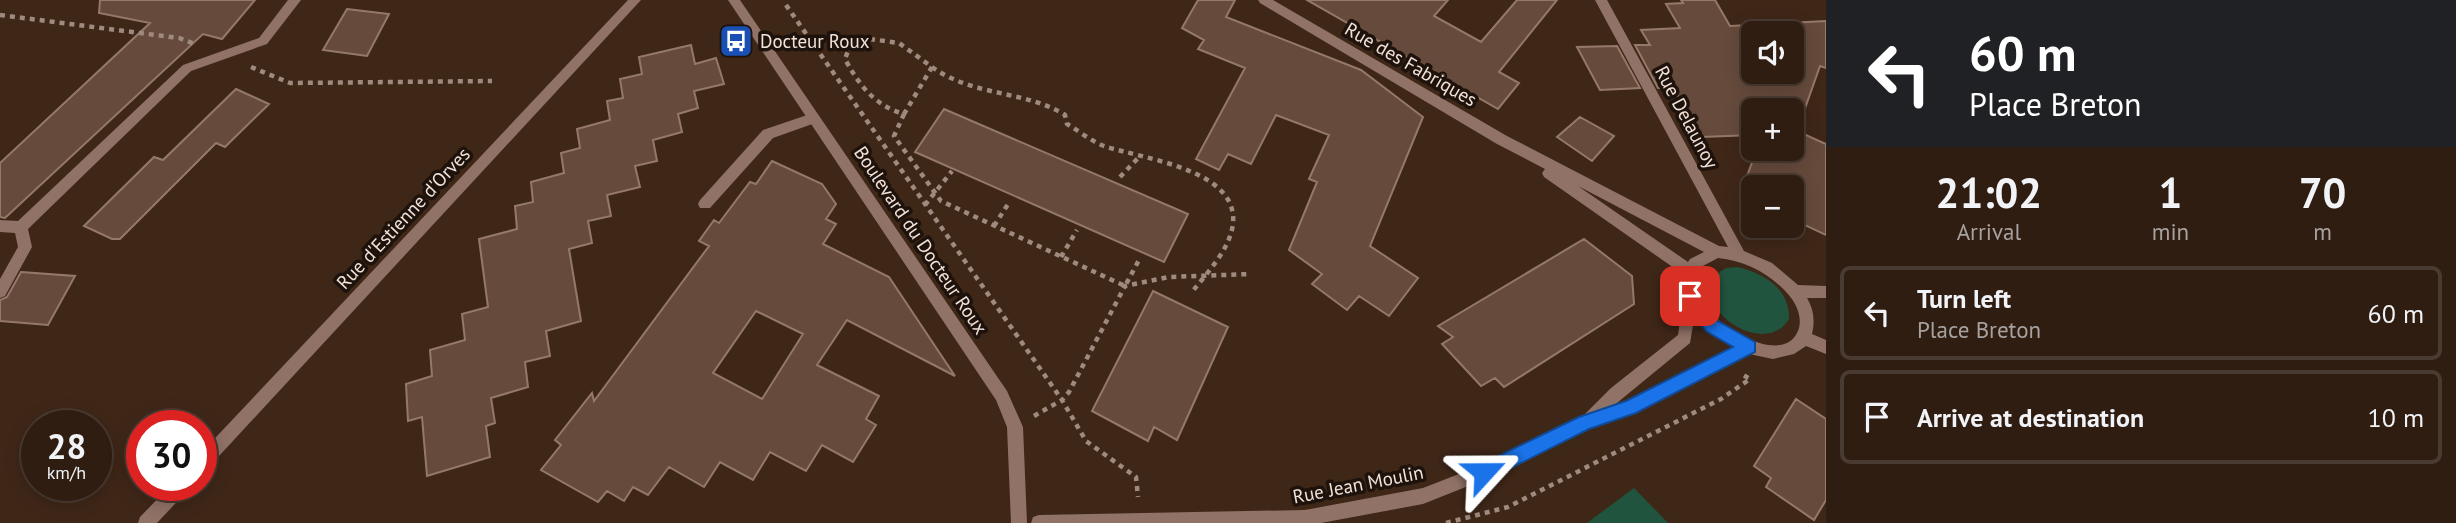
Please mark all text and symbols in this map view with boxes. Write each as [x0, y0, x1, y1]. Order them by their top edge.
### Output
street label: Rue des Fabriques [1341, 17, 1481, 111]
map controls [1741, 21, 1804, 238]
button: sound [1741, 21, 1804, 84]
text: 60 m [1969, 21, 2076, 85]
bus stop icon: Docteur Roux [717, 22, 755, 60]
icon: left [1854, 28, 1945, 119]
place label: Docteur Roux [760, 29, 870, 53]
street label: Rue Delaunoy [1650, 62, 1724, 172]
text: Place Breton [1969, 83, 2142, 125]
button: + [1741, 98, 1804, 161]
street label: Boulevard du Docteur Roux [849, 141, 993, 339]
street label: Rue d'Estienne d'Orves [331, 142, 475, 294]
text: 21:02 [1936, 165, 2042, 220]
text: 1 [2159, 165, 2182, 220]
text: 70 [2299, 165, 2346, 220]
button: − [1741, 175, 1804, 238]
text: Arrival [1957, 217, 2021, 246]
text: min [2152, 217, 2189, 246]
text: m [2313, 217, 2332, 246]
pin [1660, 266, 1720, 326]
icon: arrive [1671, 277, 1709, 315]
text: Turn left [1917, 282, 2011, 315]
icon: left [1858, 294, 1896, 332]
text: 60 m [2368, 297, 2424, 330]
text: Place Breton [1917, 315, 2041, 344]
icon: arrive [1858, 398, 1896, 436]
text: Arrive at destination [1917, 401, 2144, 434]
text: 10 m [2368, 401, 2424, 434]
speed limit sign: 30 [126, 410, 217, 501]
text: 28 [47, 423, 86, 469]
position arrow [1447, 435, 1521, 509]
street label: Rue Jean Moulin [1291, 460, 1425, 508]
text: km/h [47, 461, 86, 484]

